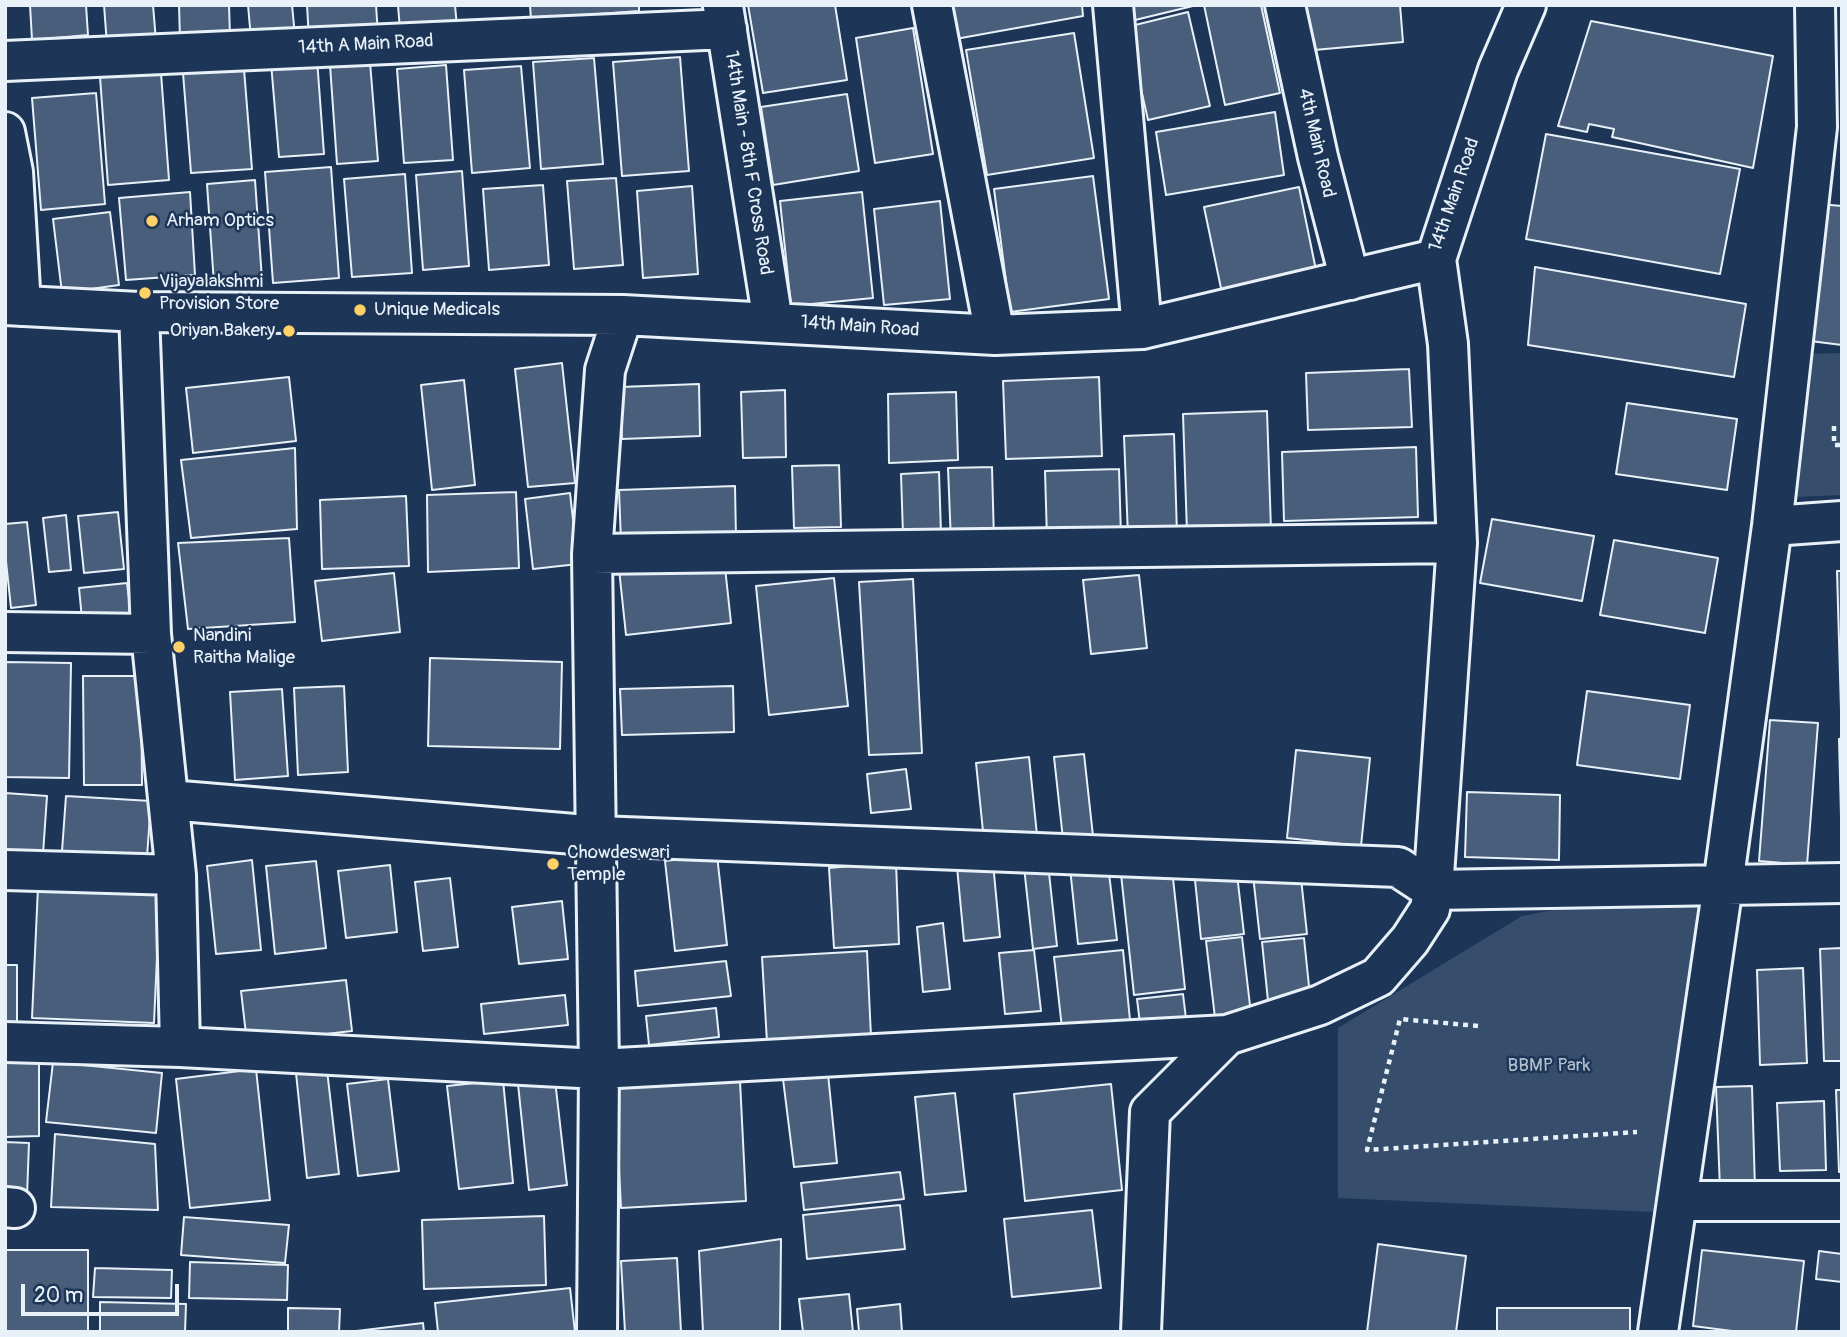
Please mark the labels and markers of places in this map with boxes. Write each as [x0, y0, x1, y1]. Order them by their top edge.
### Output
place label: Arham Optics [166, 210, 274, 232]
marker: Arham Optics [144, 213, 160, 229]
place label: Vijayalakshmi Provision Store [159, 271, 279, 315]
marker: Vijayalakshmi Provision Store [137, 285, 153, 301]
place label: Unique Medicals [374, 299, 500, 321]
marker: Unique Medicals [352, 302, 368, 318]
place label: Oriyan Bakery [170, 320, 275, 342]
marker: Oriyan Bakery [281, 323, 297, 339]
place label: Nandini Raitha Malige [193, 625, 295, 669]
marker: Nandini Raitha Malige [171, 639, 187, 655]
place label: Chowdeswari Temple [567, 842, 670, 886]
marker: Chowdeswari Temple [545, 856, 561, 872]

